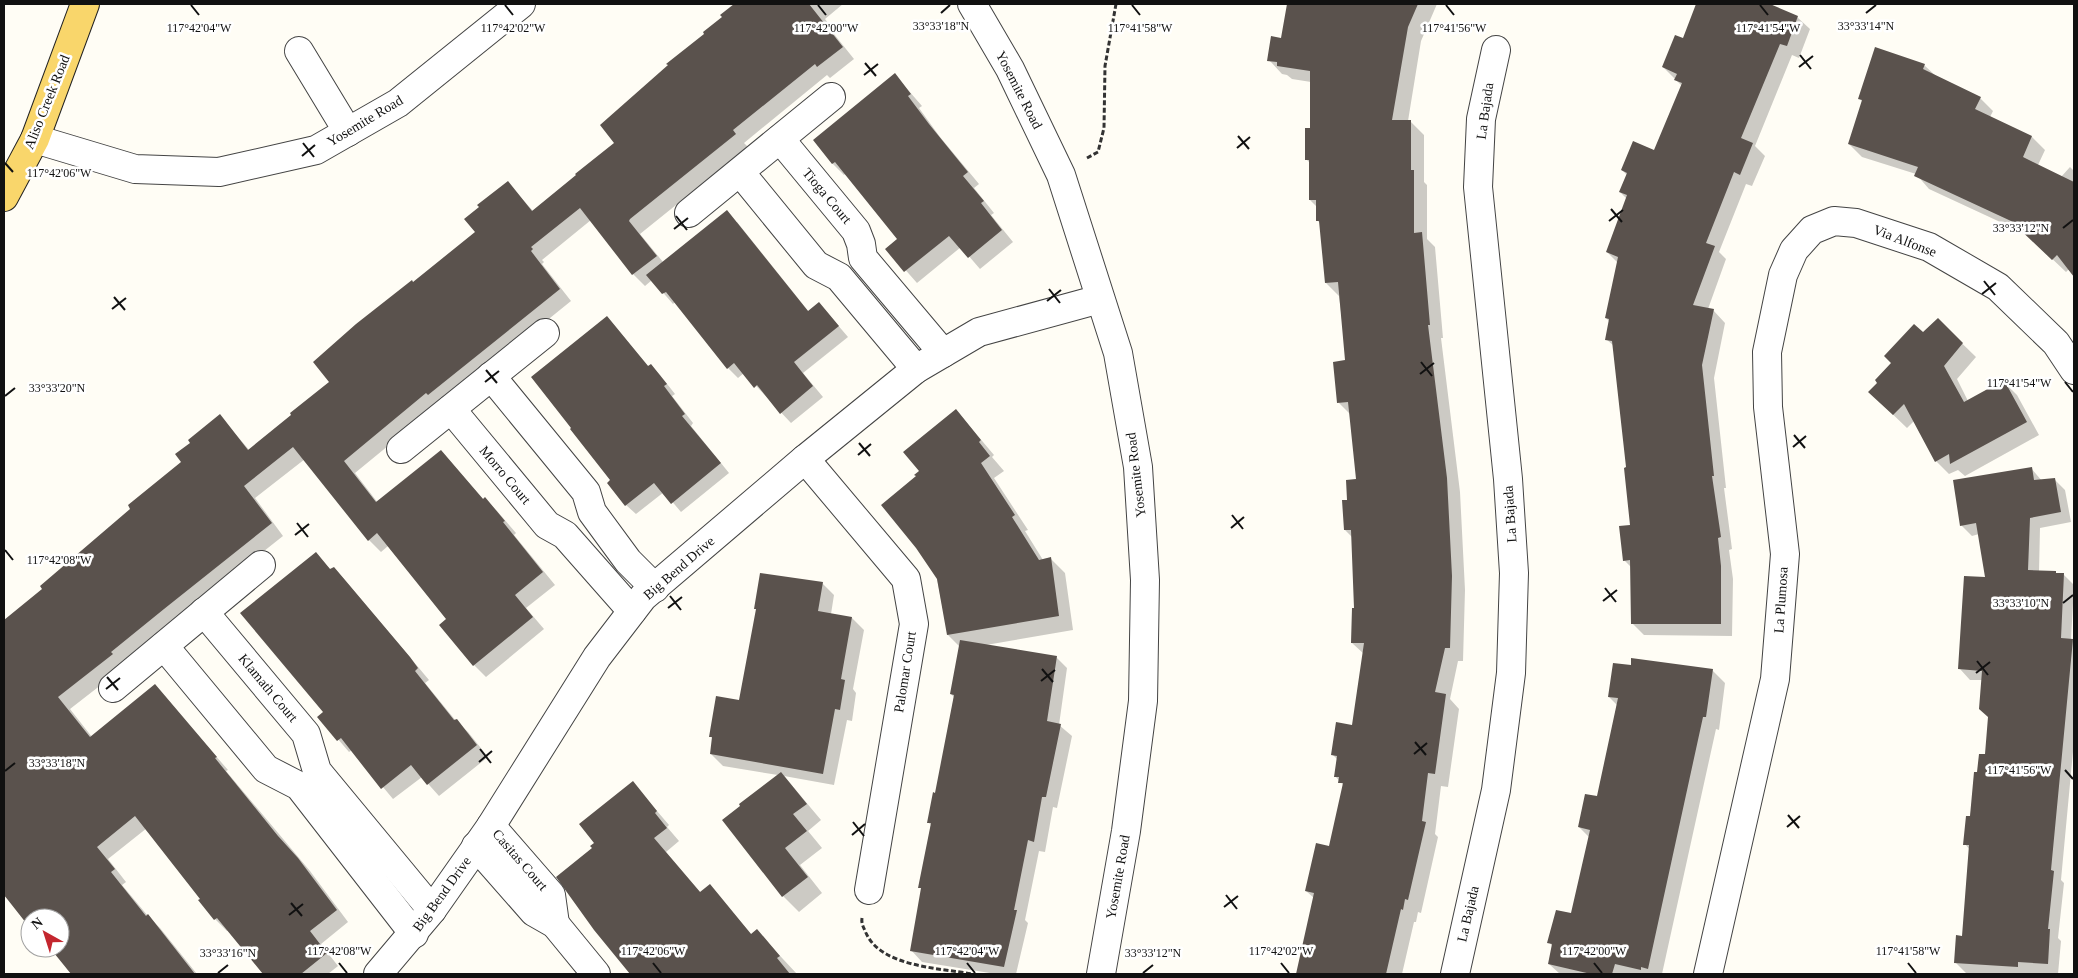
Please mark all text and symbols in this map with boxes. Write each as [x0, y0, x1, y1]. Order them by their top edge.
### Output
text: 33°33'18"N [913, 19, 970, 33]
text: 33°33'14"N [1838, 19, 1895, 33]
text: 117°42'04"W [167, 21, 232, 35]
text: 117°42'02"W [481, 21, 546, 35]
text: 117°42'00"W [794, 21, 859, 35]
text: 117°41'58"W [1108, 21, 1173, 35]
text: 117°41'56"W [1422, 21, 1487, 35]
text: 117°41'54"W [1736, 21, 1801, 35]
street label: Yosemite Road [993, 49, 1045, 131]
street label: Aliso Creek Road [21, 53, 73, 151]
street label: La Bajada [1474, 81, 1497, 140]
street label: Yosemite Road [325, 93, 405, 149]
street label: Tioga Court [800, 165, 855, 227]
text: 117°42'06"W [27, 166, 92, 180]
text: 33°33'12"N [1993, 221, 2050, 235]
street label: Via Alfonse [1871, 222, 1939, 260]
text: 117°41'54"W [1987, 376, 2052, 390]
text: 33°33'20"N [29, 381, 86, 395]
street label: Yosemite Road [1123, 432, 1149, 518]
street label: Morro Court [476, 443, 534, 507]
street label: La Bajada [1500, 484, 1519, 543]
street label: Big Bend Drive [641, 533, 717, 603]
text: 117°42'08"W [27, 553, 92, 567]
street label: La Plumosa [1771, 566, 1791, 634]
text: 33°33'10"N [1993, 596, 2050, 610]
street label: Palomar Court [891, 630, 919, 714]
street label: Klamath Court [235, 651, 301, 725]
text: 33°33'18"N [29, 756, 86, 770]
text: 117°41'56"W [1987, 763, 2052, 777]
street label: Casitas Court [489, 826, 551, 894]
street label: Yosemite Road [1103, 834, 1133, 920]
street label: Big Bend Drive [410, 854, 474, 934]
street label: La Bajada [1454, 884, 1482, 944]
north arrow [20, 908, 70, 958]
text: N [28, 914, 46, 932]
text: 117°42'08"W [307, 944, 372, 958]
text: 117°42'06"W [621, 944, 686, 958]
text: 117°42'04"W [935, 944, 1000, 958]
text: 117°42'02"W [1249, 944, 1314, 958]
text: 117°42'00"W [1562, 944, 1627, 958]
text: 117°41'58"W [1876, 944, 1941, 958]
text: 33°33'16"N [200, 946, 257, 960]
text: 33°33'12"N [1125, 946, 1182, 960]

